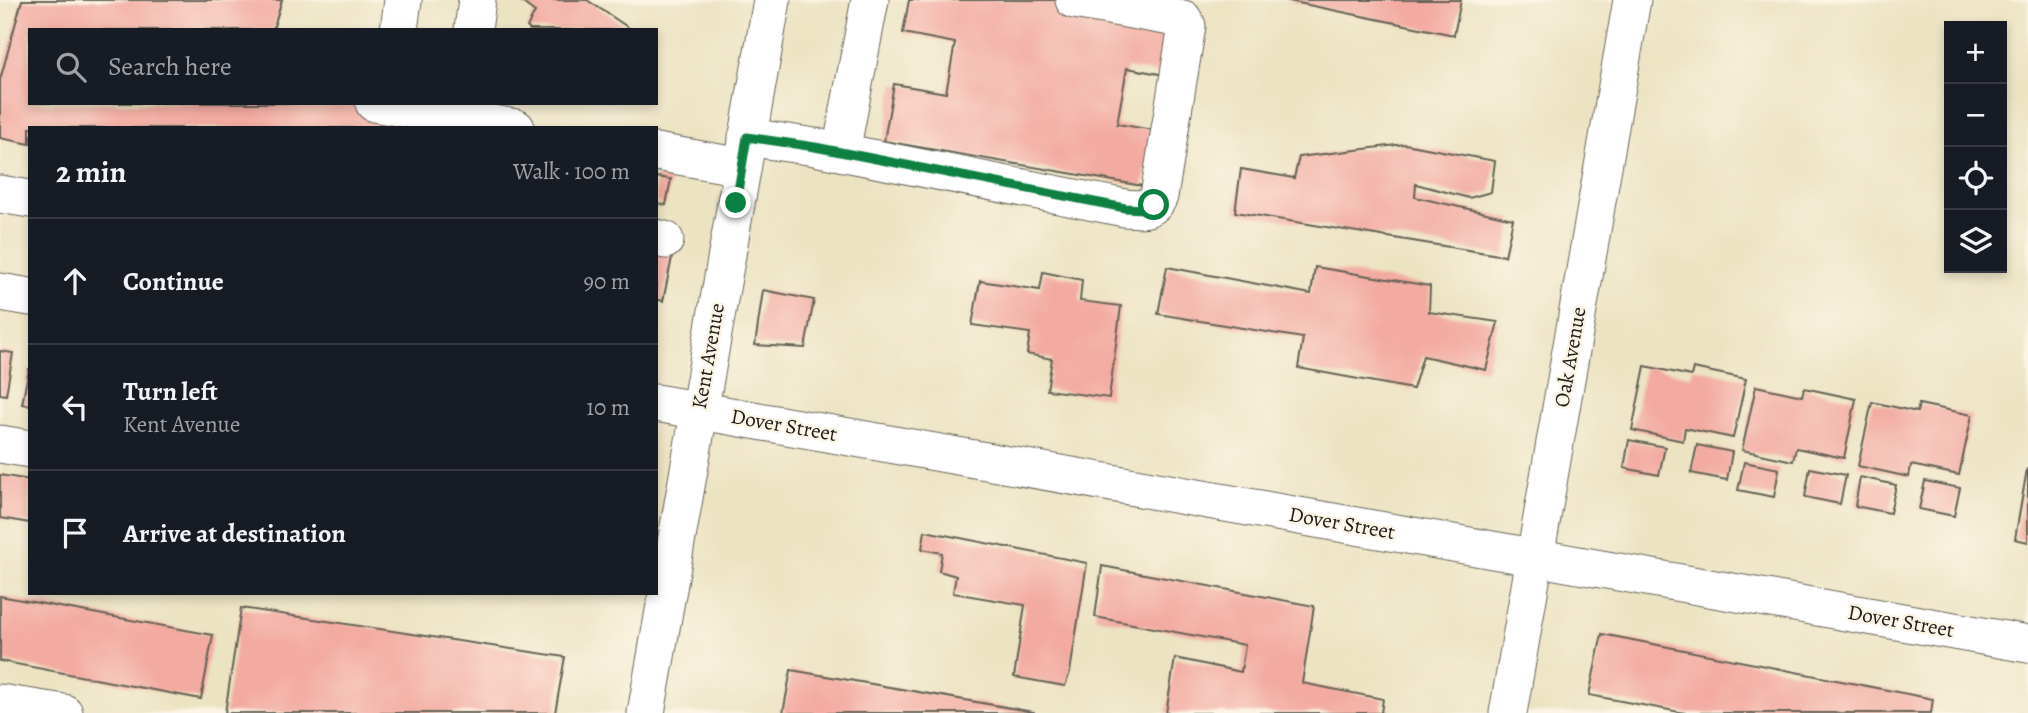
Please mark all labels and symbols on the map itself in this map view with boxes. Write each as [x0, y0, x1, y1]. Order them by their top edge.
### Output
route end [720, 187, 751, 218]
route start [1138, 189, 1169, 220]
street label: Kent Avenue [685, 301, 731, 411]
street label: Oak Avenue [1547, 305, 1593, 409]
street label: Dover Street [729, 402, 839, 448]
street label: Dover Street [1287, 500, 1397, 546]
street label: Dover Street [1846, 598, 1956, 644]

